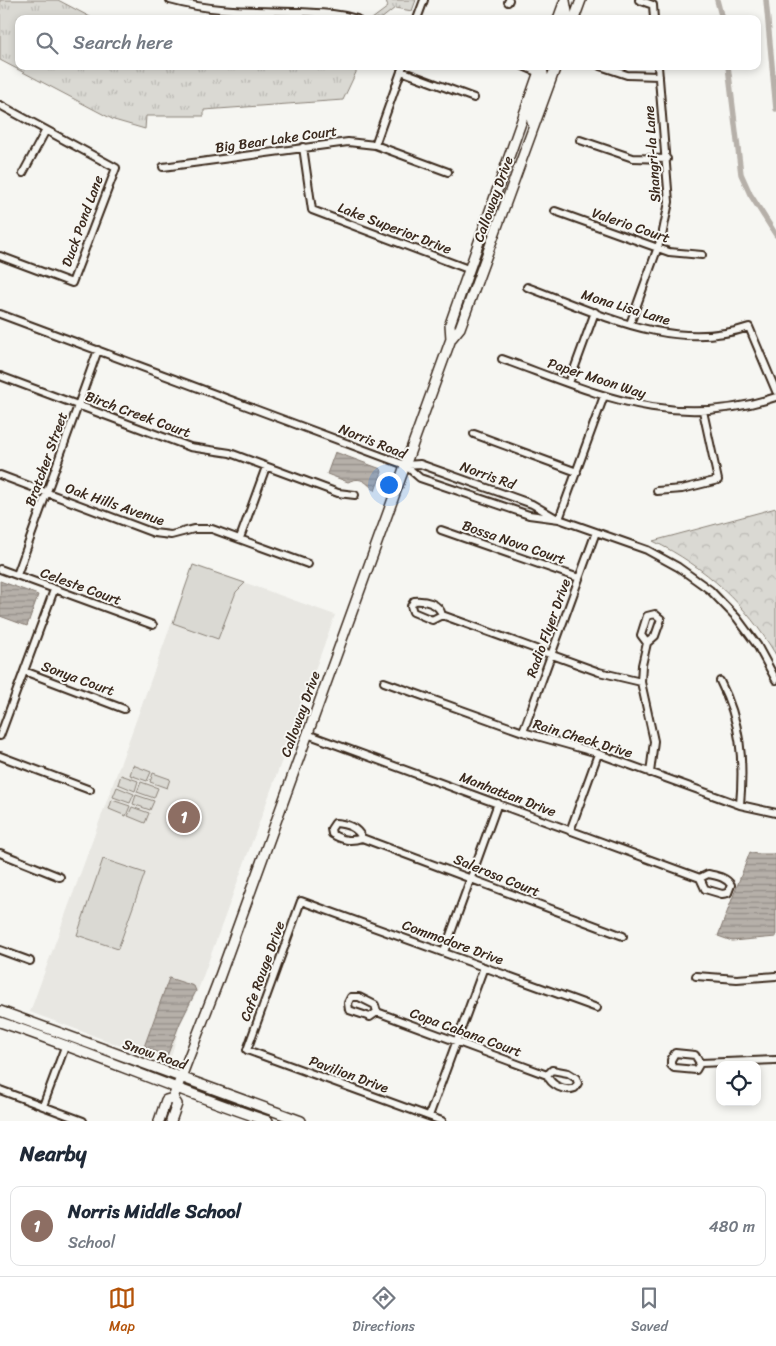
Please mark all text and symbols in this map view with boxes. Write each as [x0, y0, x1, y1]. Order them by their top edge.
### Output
search box [15, 15, 761, 70]
text: Search here [73, 26, 173, 59]
icon: search [33, 29, 61, 57]
street label: Shangri-la Lane [637, 105, 668, 203]
street label: Big Bear Lake Court [214, 119, 339, 160]
street label: Calloway Drive [466, 153, 521, 246]
street label: Duck Pond Lane [54, 172, 111, 271]
street label: Lake Superior Drive [334, 195, 455, 262]
street label: Valerio Court [588, 200, 673, 250]
street label: Mona Lisa Lane [578, 282, 674, 333]
street label: Paper Moon Way [544, 351, 650, 406]
street label: Birch Creek Court [81, 384, 194, 445]
street label: Bratcher Street [18, 408, 75, 510]
street label: Norris Road [335, 417, 412, 467]
street label: Norris Rd [457, 454, 521, 498]
your location [376, 472, 402, 498]
street label: Oak Hills Avenue [62, 476, 168, 533]
street label: Bossa Nova Court [459, 513, 569, 572]
street label: Celeste Court [37, 560, 125, 613]
street label: Radio Flyer Drive [519, 575, 578, 681]
street label: Sonya Court [38, 654, 118, 703]
street label: Calloway Drive [273, 668, 328, 761]
street label: Rain Check Drive [530, 711, 636, 766]
street label: Manhattan Drive [456, 765, 560, 824]
pin: 1 [168, 798, 200, 836]
street label: Salerosa Court [450, 847, 544, 904]
street label: Commodore Drive [398, 912, 507, 973]
street label: Cafe Rouge Drive [233, 917, 292, 1025]
street label: Copa Cabana Court [406, 1001, 525, 1064]
street label: Snow Road [119, 1032, 192, 1078]
street label: Pavilion Drive [305, 1048, 392, 1101]
map controls [716, 1061, 761, 1106]
button: locate [716, 1061, 761, 1106]
text: Nearby [20, 1135, 86, 1173]
text: Norris Middle School [68, 1195, 241, 1228]
text: 1 [34, 1212, 40, 1241]
text: 480 m [709, 1212, 755, 1241]
text: School [68, 1228, 115, 1257]
tab: Map [108, 1284, 136, 1339]
tab: Directions [352, 1284, 415, 1339]
tab: Saved [631, 1284, 668, 1339]

